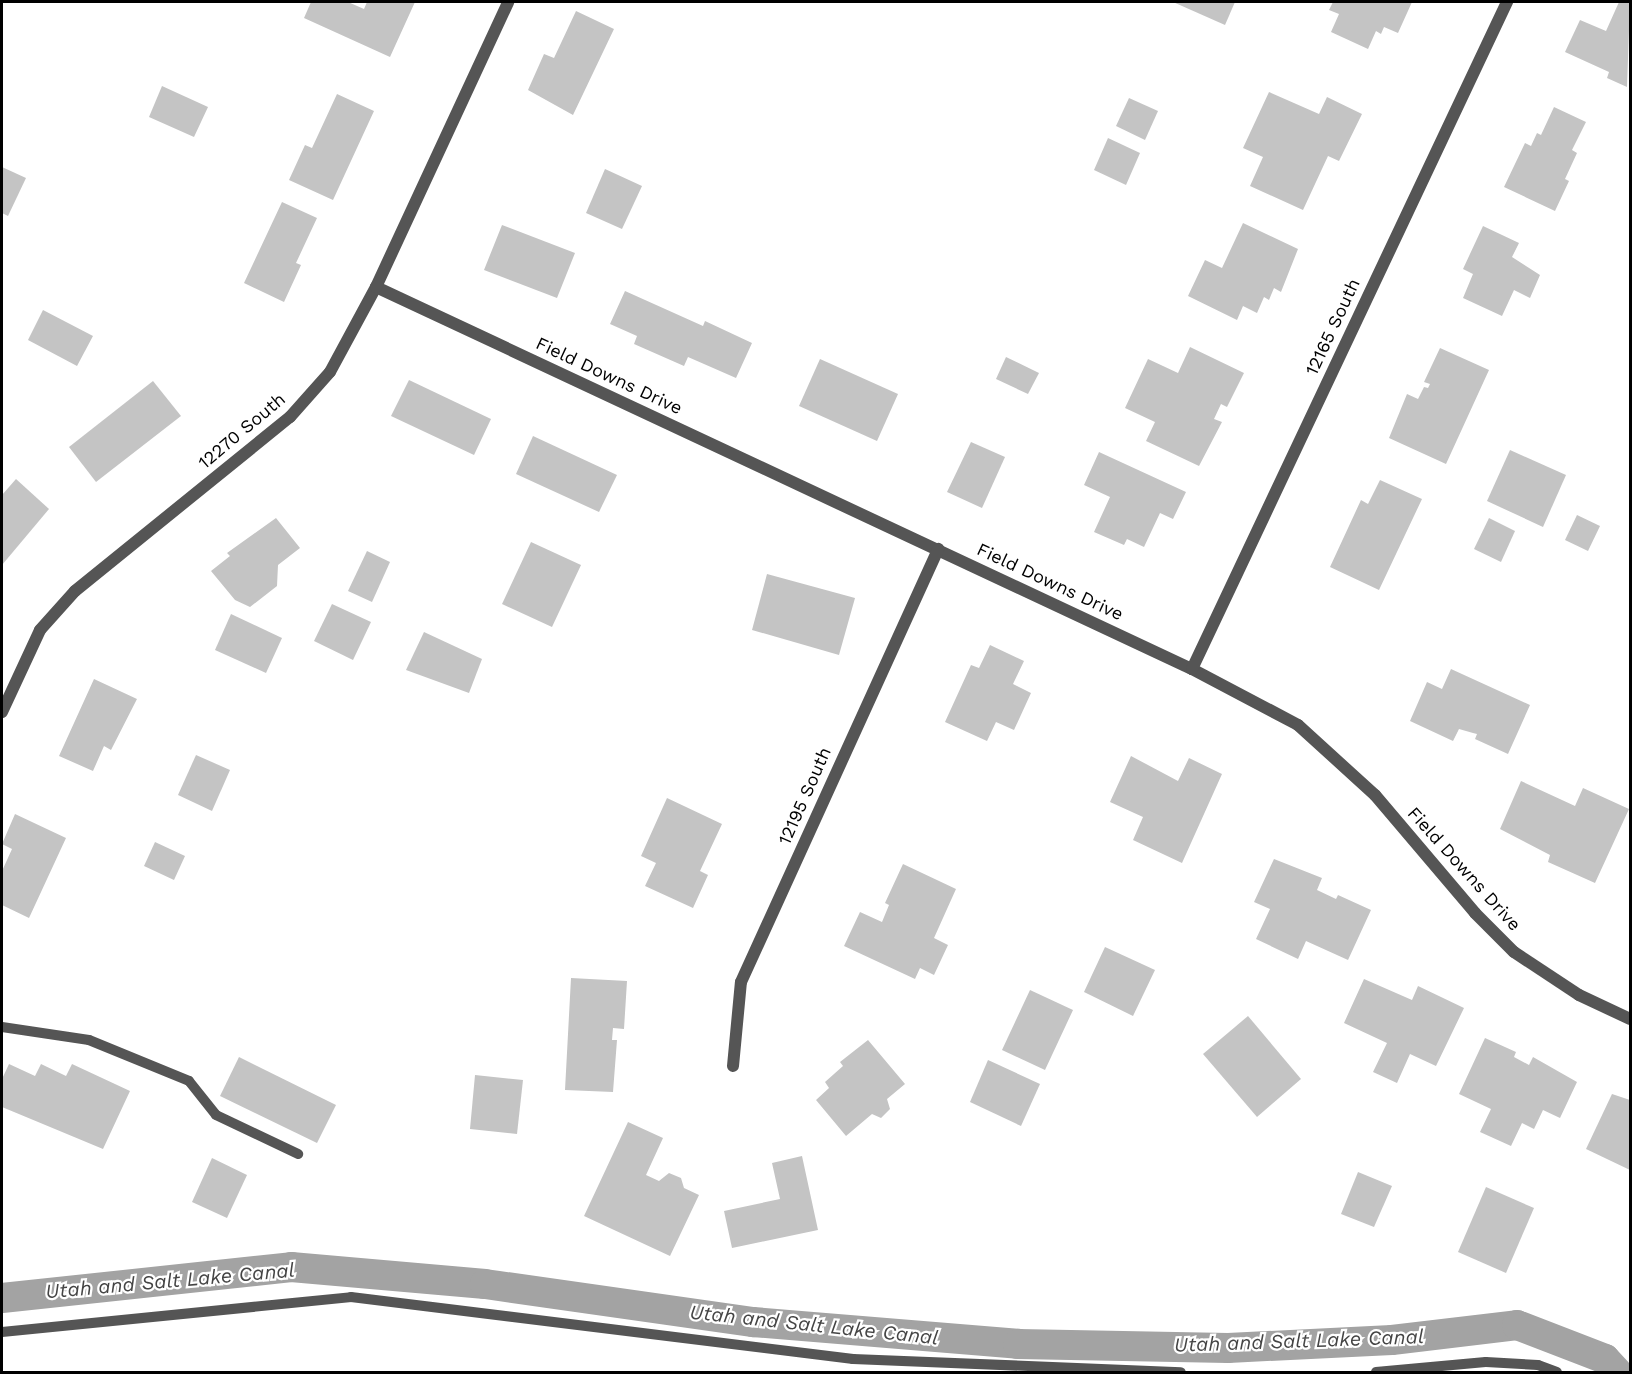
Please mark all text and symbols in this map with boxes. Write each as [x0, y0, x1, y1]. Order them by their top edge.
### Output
street label: 12165 South [1301, 275, 1365, 379]
street label: Field Downs Drive [532, 333, 686, 419]
street label: 12270 South [194, 388, 290, 474]
street label: Field Downs Drive [973, 539, 1127, 625]
street label: 12195 South [774, 744, 836, 848]
street label: Field Downs Drive [1403, 803, 1525, 935]
water label: Utah and Salt Lake Canal [44, 1258, 296, 1304]
water label: Utah and Salt Lake Canal [688, 1300, 940, 1350]
water label: Utah and Salt Lake Canal [1174, 1325, 1424, 1357]

